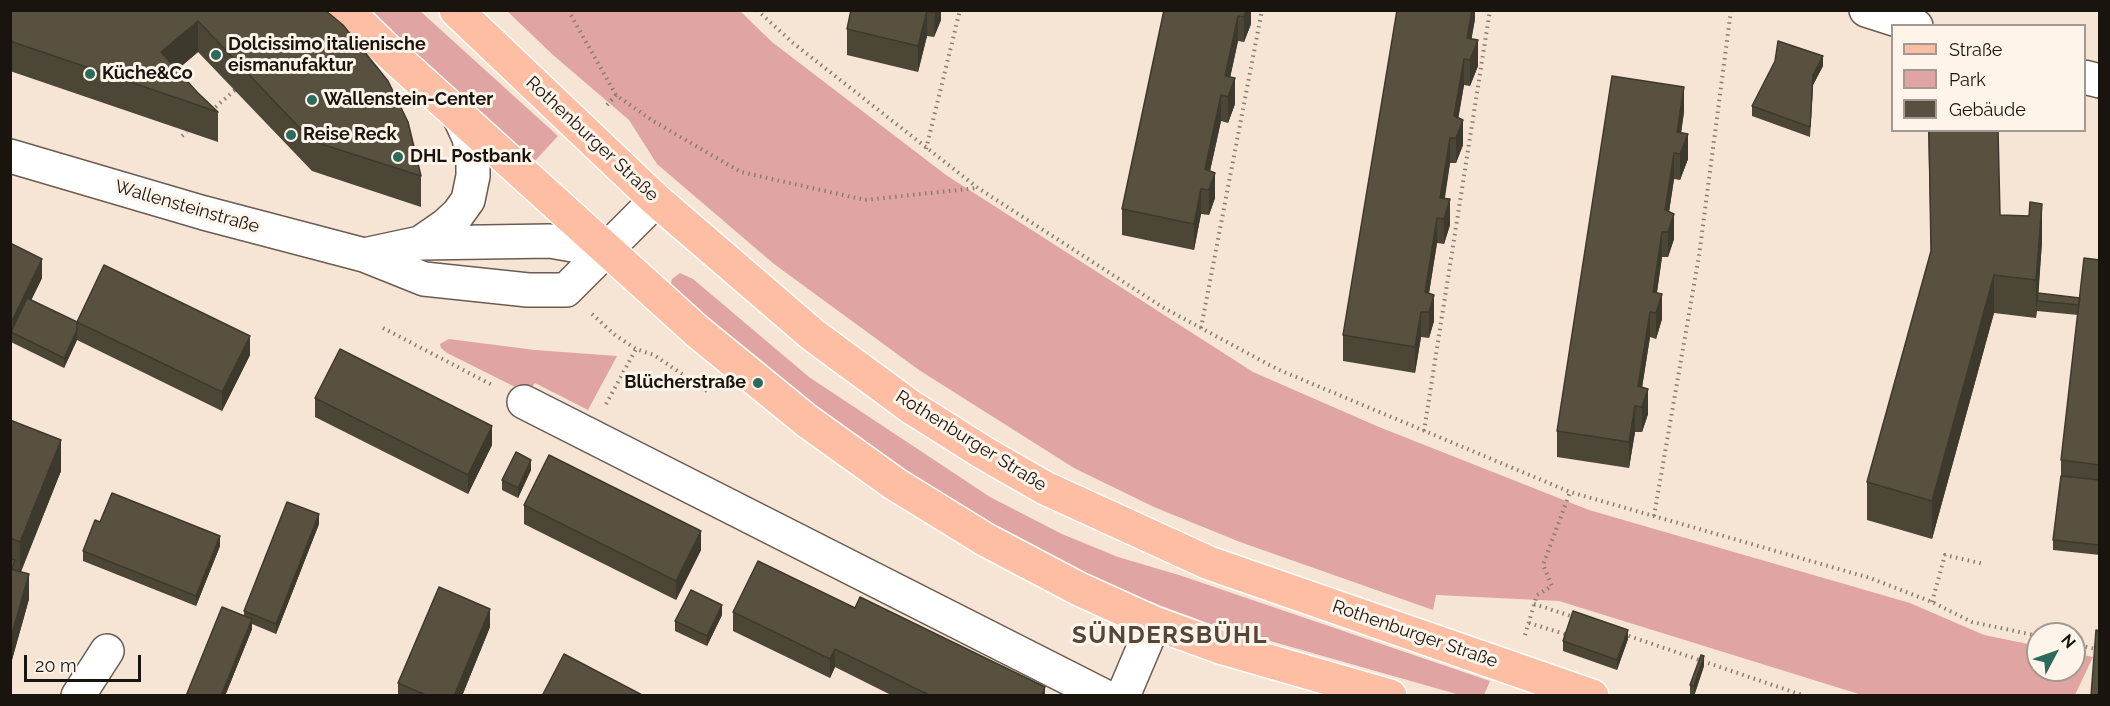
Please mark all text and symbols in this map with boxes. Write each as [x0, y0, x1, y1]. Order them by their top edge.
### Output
legend [1891, 24, 2086, 132]
place label: Dolcissimo italienische eismanufaktur [228, 34, 426, 76]
text: Straße [1949, 39, 2002, 60]
marker: Dolcissimo italienische eismanufaktur [209, 48, 223, 62]
place label: Küche&Co [102, 63, 193, 85]
marker: Küche&Co [83, 67, 97, 81]
text: Park [1949, 69, 1986, 90]
street label: Rothenburger Straße [521, 72, 663, 206]
place label: Wallenstein-Center [324, 89, 493, 111]
marker: Wallenstein-Center [305, 93, 319, 107]
text: Gebäude [1949, 99, 2026, 120]
place label: Reise Reck [303, 124, 397, 146]
marker: Reise Reck [284, 128, 298, 142]
place label: DHL Postbank [410, 146, 531, 168]
marker: DHL Postbank [391, 150, 405, 164]
street label: Wallensteinstraße [112, 176, 262, 238]
place label: Blücherstraße [624, 372, 746, 394]
marker: Blücherstraße [751, 376, 765, 390]
street label: Rothenburger Straße [892, 386, 1050, 496]
street label: Rothenburger Straße [1329, 596, 1501, 672]
district label: SÜNDERSBÜHL [1072, 622, 1268, 650]
north arrow [2026, 622, 2086, 682]
text: N [2057, 630, 2080, 652]
scale bar [27, 643, 144, 681]
text: 20 m [35, 655, 77, 676]

